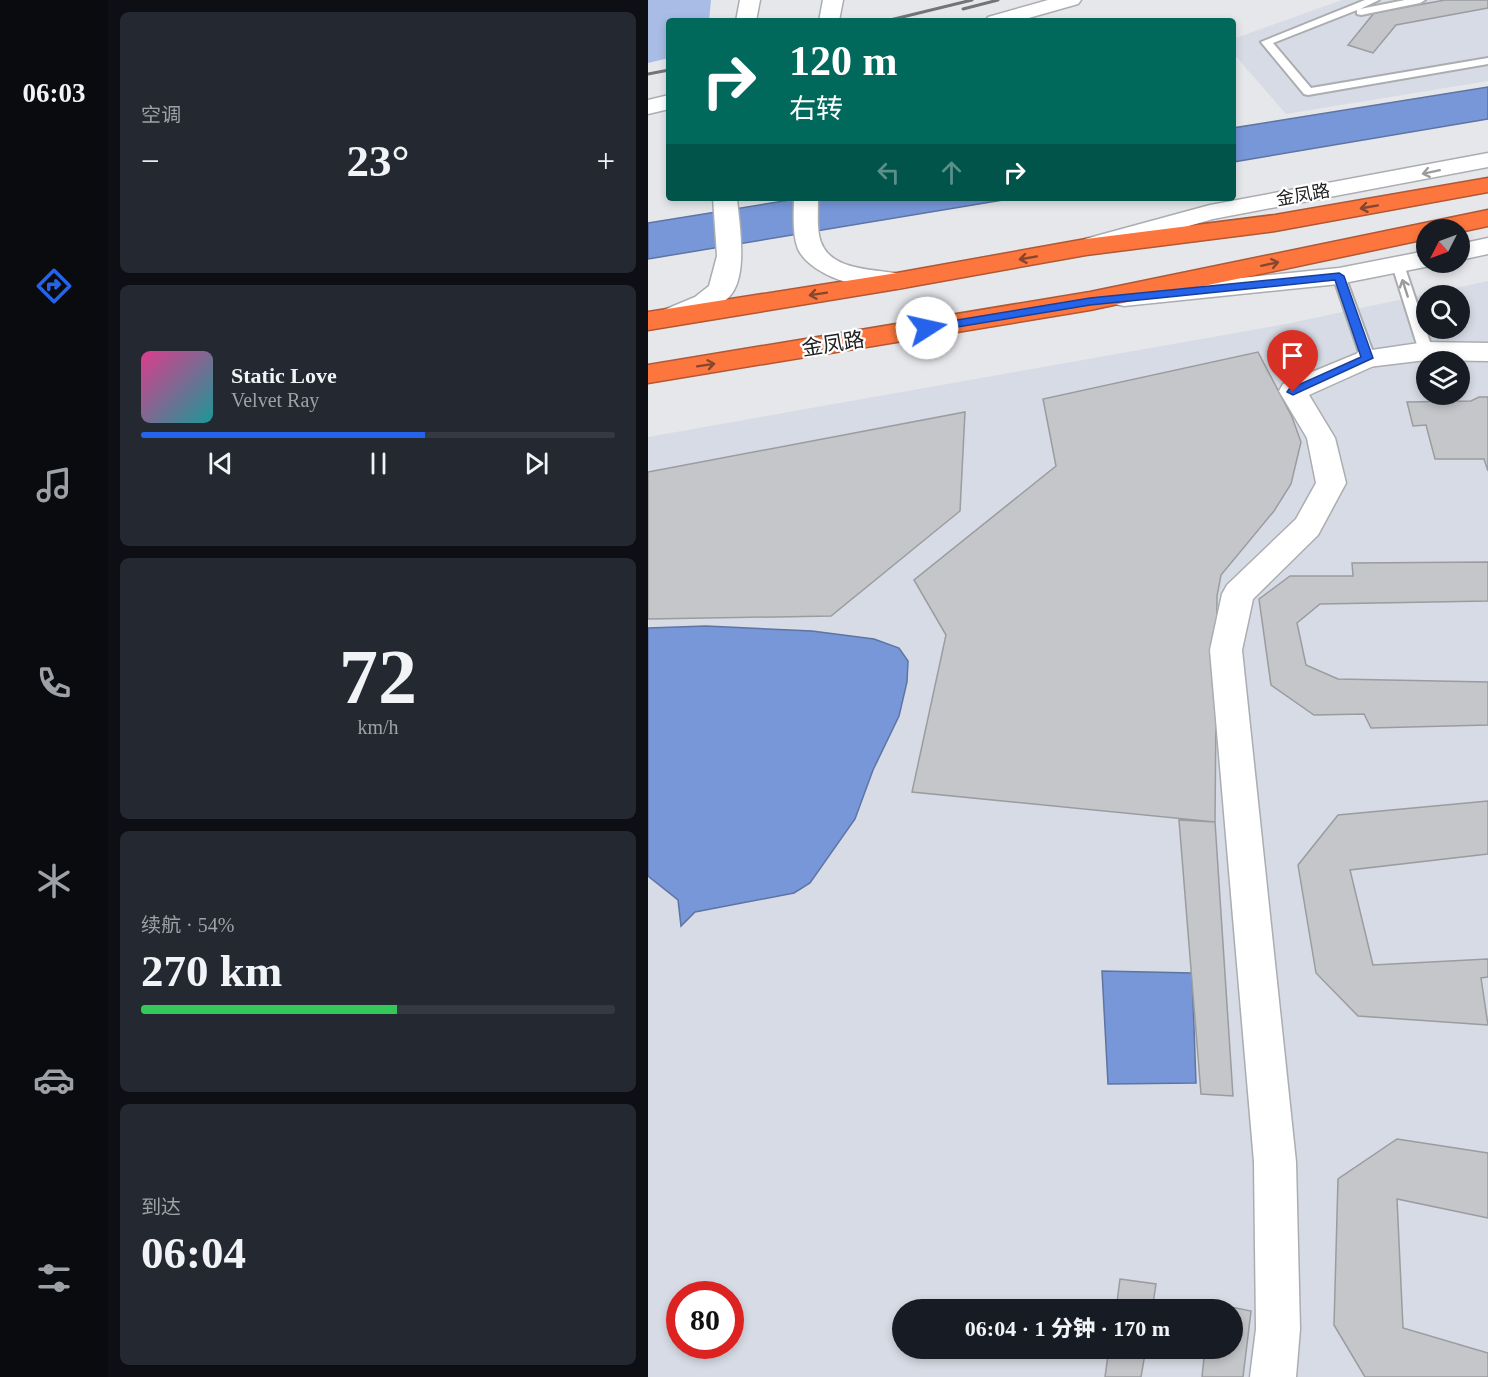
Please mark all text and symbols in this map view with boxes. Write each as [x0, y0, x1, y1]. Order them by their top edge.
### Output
text: 120 m [789, 38, 898, 84]
icon: right [690, 42, 768, 120]
text: 06:03 [23, 78, 86, 108]
text: 右转 [789, 94, 843, 124]
text: 空调 [141, 104, 181, 126]
text: 23° [347, 136, 410, 186]
text: − [141, 143, 160, 179]
text: + [596, 143, 615, 179]
icon: left [872, 156, 905, 189]
icon: ahead [935, 156, 968, 189]
icon: right [998, 156, 1031, 189]
one-way arrow [1421, 166, 1440, 178]
street label: 金凤路 [1275, 180, 1331, 210]
one-way arrow [1359, 202, 1379, 213]
north arrow [1416, 219, 1470, 273]
map controls [1416, 219, 1470, 405]
one-way arrow [1019, 252, 1039, 263]
one-way arrow [1260, 258, 1280, 269]
icon: directions [33, 265, 75, 307]
one-way arrow [1399, 279, 1410, 298]
button: search [1416, 285, 1470, 339]
one-way arrow [809, 288, 829, 299]
position arrow [895, 296, 959, 360]
street label: 金凤路 [800, 327, 866, 361]
pin [1267, 330, 1318, 392]
icon: arrive [1276, 339, 1309, 372]
button: layers [1416, 351, 1470, 405]
one-way arrow [695, 359, 715, 370]
text: Static Love [231, 363, 337, 388]
text: Velvet Ray [231, 389, 319, 411]
icon: previous [204, 447, 237, 480]
icon: pause [362, 447, 395, 480]
icon: next [520, 447, 553, 480]
icon: music [33, 464, 75, 506]
text: 72 [339, 633, 417, 720]
icon: phone [33, 662, 75, 704]
text: km/h [357, 716, 399, 738]
icon: climate [33, 860, 75, 902]
text: 续航 · 54% [141, 914, 234, 936]
text: 270 km [141, 946, 282, 996]
icon: car [33, 1059, 75, 1101]
text: 到达 [141, 1196, 181, 1218]
text: 06:04 [141, 1228, 246, 1278]
icon: filters [33, 1257, 75, 1299]
speed limit sign: 80 [666, 1281, 744, 1359]
text: 06:04 · 1 分钟 · 170 m [965, 1316, 1170, 1341]

